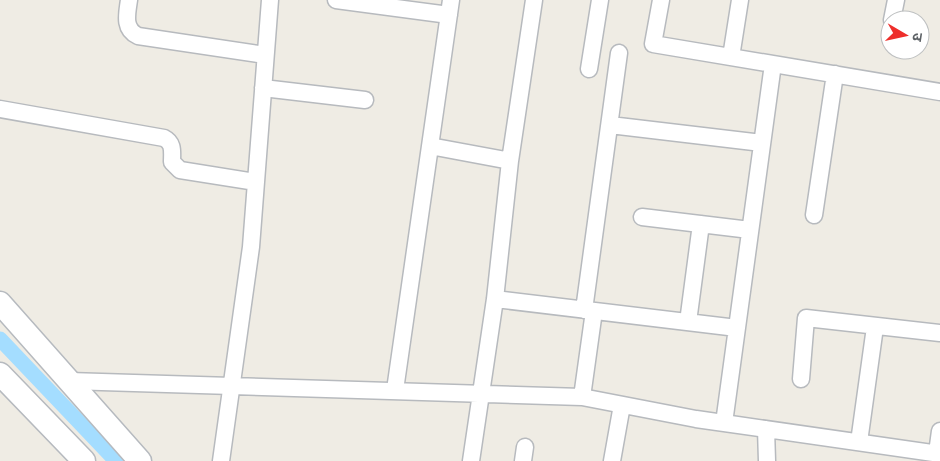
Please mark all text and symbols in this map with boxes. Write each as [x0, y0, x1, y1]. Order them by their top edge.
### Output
north arrow [880, 10, 930, 60]
text: उ [909, 32, 927, 43]

